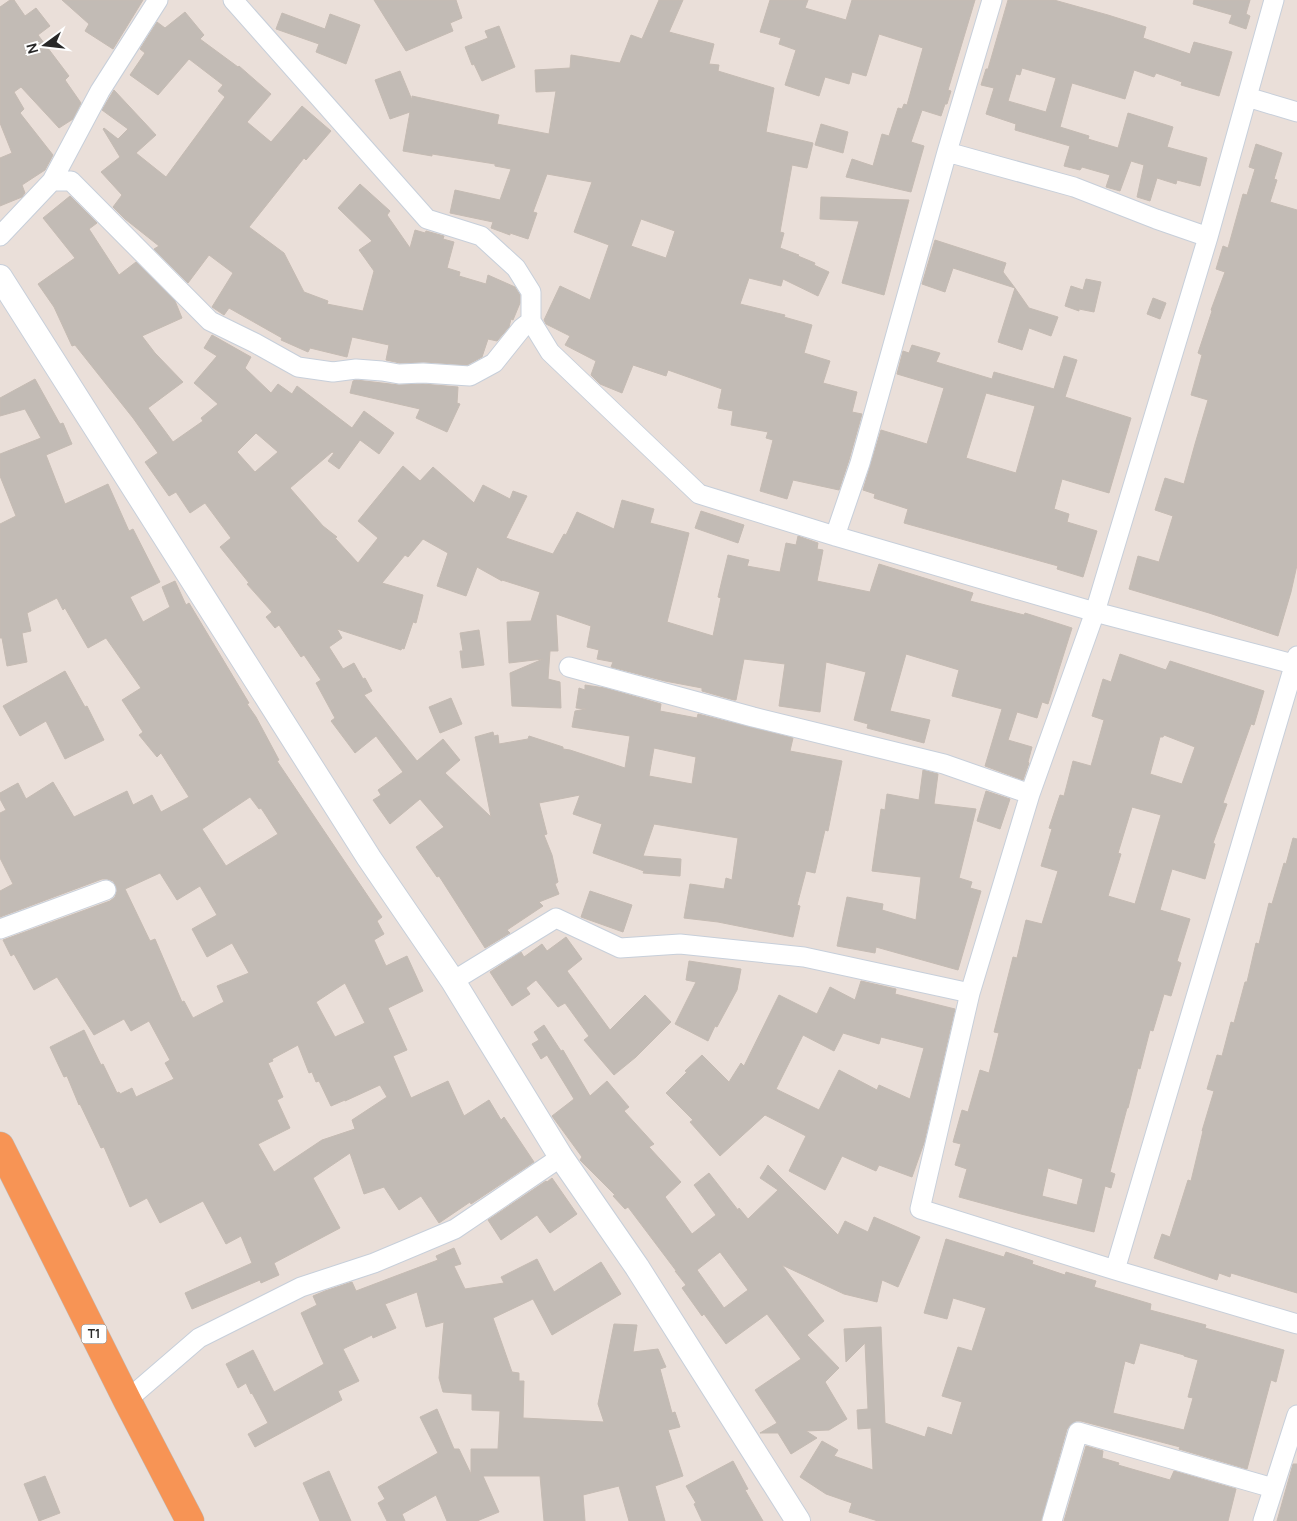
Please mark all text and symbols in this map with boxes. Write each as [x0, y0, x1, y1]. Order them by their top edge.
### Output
north arrow [20, 20, 70, 70]
text: N [21, 41, 42, 56]
road number: T1 [82, 1325, 106, 1344]

